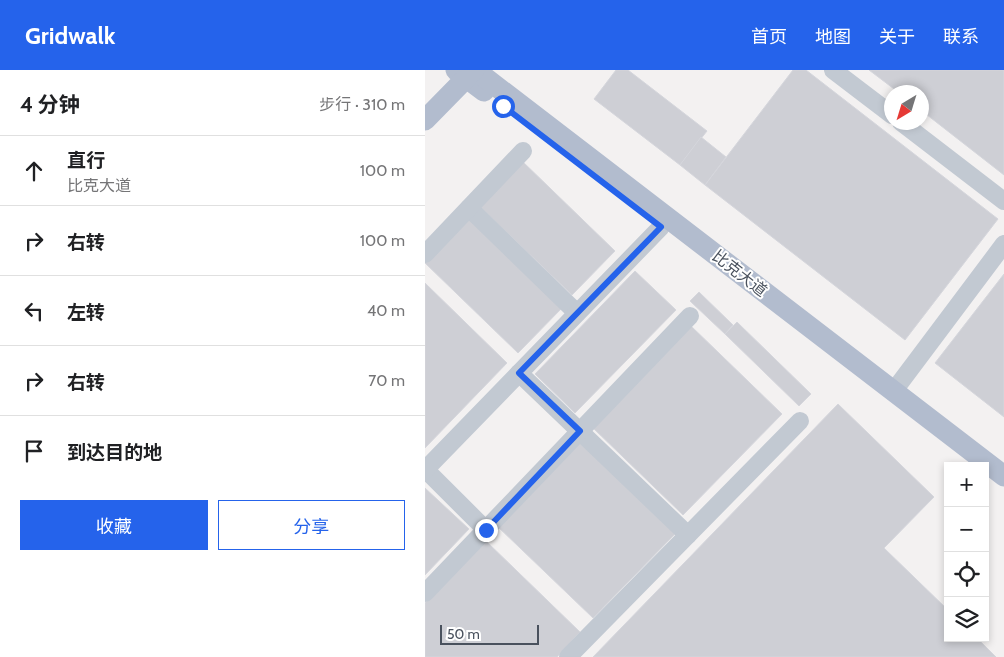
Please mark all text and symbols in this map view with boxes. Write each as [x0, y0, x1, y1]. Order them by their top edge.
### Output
text: Gridwalk [25, 21, 115, 50]
text: 首页 [751, 26, 787, 48]
text: 地图 [815, 26, 851, 48]
text: 关于 [879, 26, 915, 48]
text: 联系 [943, 26, 979, 48]
north arrow [884, 85, 929, 130]
text: 4 分钟 [20, 92, 80, 117]
text: 步行 · 310 m [319, 95, 405, 114]
route start [492, 95, 515, 118]
text: 直行 [67, 149, 105, 172]
icon: ahead [20, 157, 48, 185]
text: 100 m [360, 161, 405, 180]
text: 比克大道 [67, 176, 131, 195]
icon: right [20, 227, 48, 255]
text: 右转 [67, 231, 105, 254]
text: 100 m [360, 231, 405, 250]
street label: 比克大道 [709, 246, 771, 301]
icon: left [20, 297, 48, 325]
text: 左转 [67, 301, 105, 324]
text: 40 m [367, 301, 405, 320]
icon: right [20, 367, 48, 395]
text: 右转 [67, 371, 105, 394]
text: 70 m [368, 371, 405, 390]
icon: arrive [20, 437, 48, 465]
text: 到达目的地 [67, 441, 162, 464]
map controls [944, 462, 989, 642]
button: + [944, 462, 989, 507]
button: 收藏 [20, 500, 208, 550]
button: 分享 [218, 500, 405, 550]
button: − [944, 507, 989, 552]
route end [475, 519, 498, 542]
button: locate [944, 552, 989, 597]
button: layers [944, 597, 989, 642]
scale bar [440, 622, 539, 645]
text: 50 m [447, 625, 480, 643]

